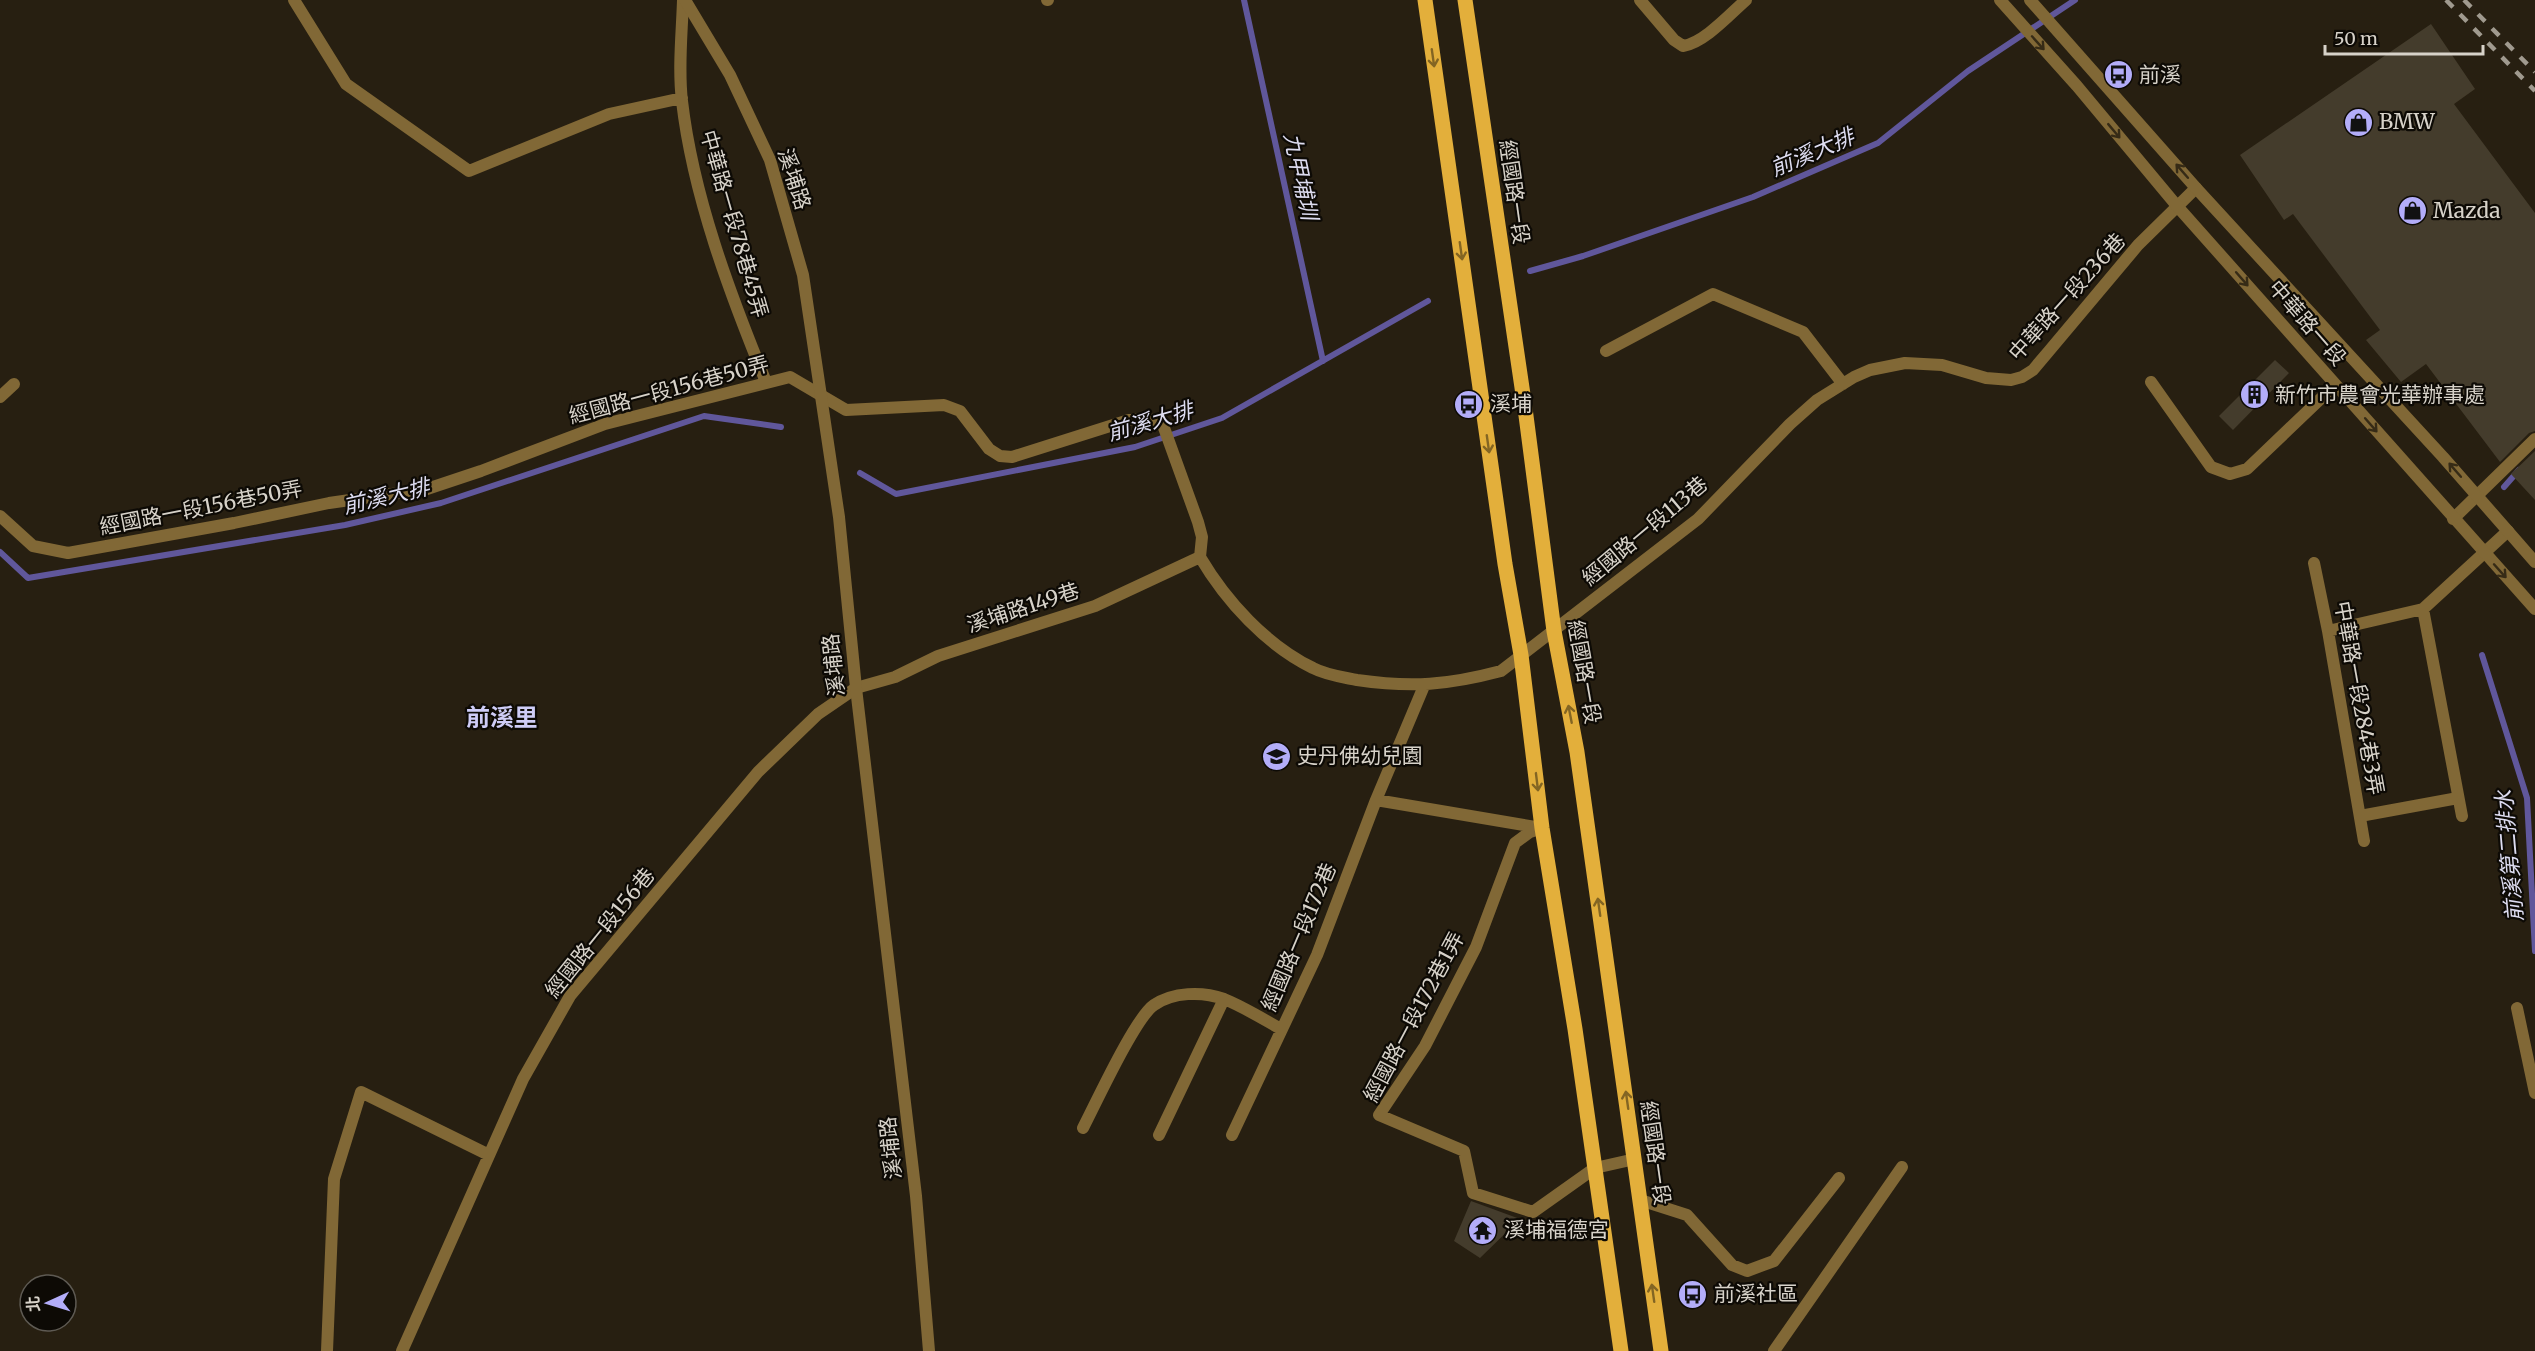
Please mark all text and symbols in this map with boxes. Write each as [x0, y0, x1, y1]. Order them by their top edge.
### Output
scale bar [2325, 18, 2482, 56]
text: 50 m [2334, 27, 2378, 50]
one-way arrow [2031, 35, 2045, 50]
one-way arrow [1428, 48, 1439, 67]
bus stop icon: 前溪 [2102, 59, 2134, 91]
place label: 前溪 [2139, 61, 2181, 88]
shop icon: BMW [2342, 106, 2374, 138]
place label: BMW [2379, 108, 2436, 135]
water label: 前溪大排 [1766, 121, 1861, 182]
one-way arrow [2108, 123, 2121, 139]
street label: 中華路一段78巷45弄 [695, 127, 774, 321]
water label: 九甲埔圳 [1278, 130, 1324, 225]
street label: 經國路一段 [1494, 138, 1535, 246]
street label: 溪埔路 [772, 145, 817, 213]
one-way arrow [2175, 164, 2189, 179]
shop icon: Mazda [2396, 195, 2428, 227]
place label: Mazda [2433, 197, 2501, 224]
street label: 中華路一段236巷 [2002, 227, 2131, 366]
one-way arrow [1455, 241, 1466, 260]
one-way arrow [2235, 271, 2249, 286]
street label: 中華路一段 [2263, 274, 2352, 371]
street label: 經國路一段156巷50弄 [566, 350, 772, 429]
building icon: 新竹市農會光華辦事處 [2238, 379, 2270, 411]
place label: 新竹市農會光華辦事處 [2275, 381, 2485, 408]
bus stop icon: 溪埔 [1453, 388, 1485, 420]
place label: 溪埔 [1490, 390, 1532, 417]
water label: 前溪大排 [1104, 395, 1199, 447]
one-way arrow [2364, 417, 2378, 432]
one-way arrow [1483, 434, 1494, 453]
one-way arrow [2448, 463, 2462, 478]
street label: 經國路一段113巷 [1576, 470, 1713, 591]
water label: 前溪大排 [340, 472, 435, 520]
street label: 經國路一段156巷50弄 [97, 475, 305, 540]
one-way arrow [2493, 563, 2507, 578]
street label: 溪埔路149巷 [963, 577, 1082, 638]
street label: 中華路一段284巷3弄 [2329, 599, 2390, 797]
street label: 經國路一段 [1562, 618, 1607, 726]
street label: 溪埔路 [817, 632, 850, 698]
district label: 前溪里 [466, 702, 538, 733]
one-way arrow [1564, 705, 1575, 724]
school or university icon: 史丹佛幼兒園 [1260, 740, 1292, 772]
place label: 史丹佛幼兒園 [1297, 742, 1423, 769]
one-way arrow [1531, 772, 1542, 792]
water label: 前溪第二排水 [2489, 788, 2529, 923]
street label: 經國路一段172巷 [1255, 859, 1342, 1015]
street label: 經國路一段156巷 [539, 862, 660, 1003]
one-way arrow [1594, 897, 1605, 917]
street label: 經國路一段172巷1弄 [1357, 927, 1470, 1107]
one-way arrow [1621, 1090, 1632, 1110]
street label: 經國路一段 [1635, 1099, 1676, 1207]
street label: 溪埔路 [874, 1115, 907, 1181]
temple icon: 溪埔福德宮 [1467, 1214, 1499, 1246]
place label: 溪埔福德宮 [1504, 1216, 1609, 1243]
north arrow [18, 1273, 78, 1333]
bus stop icon: 前溪社區 [1677, 1278, 1709, 1310]
place label: 前溪社區 [1714, 1280, 1798, 1307]
one-way arrow [1648, 1284, 1659, 1303]
text: 北 [23, 1295, 44, 1313]

